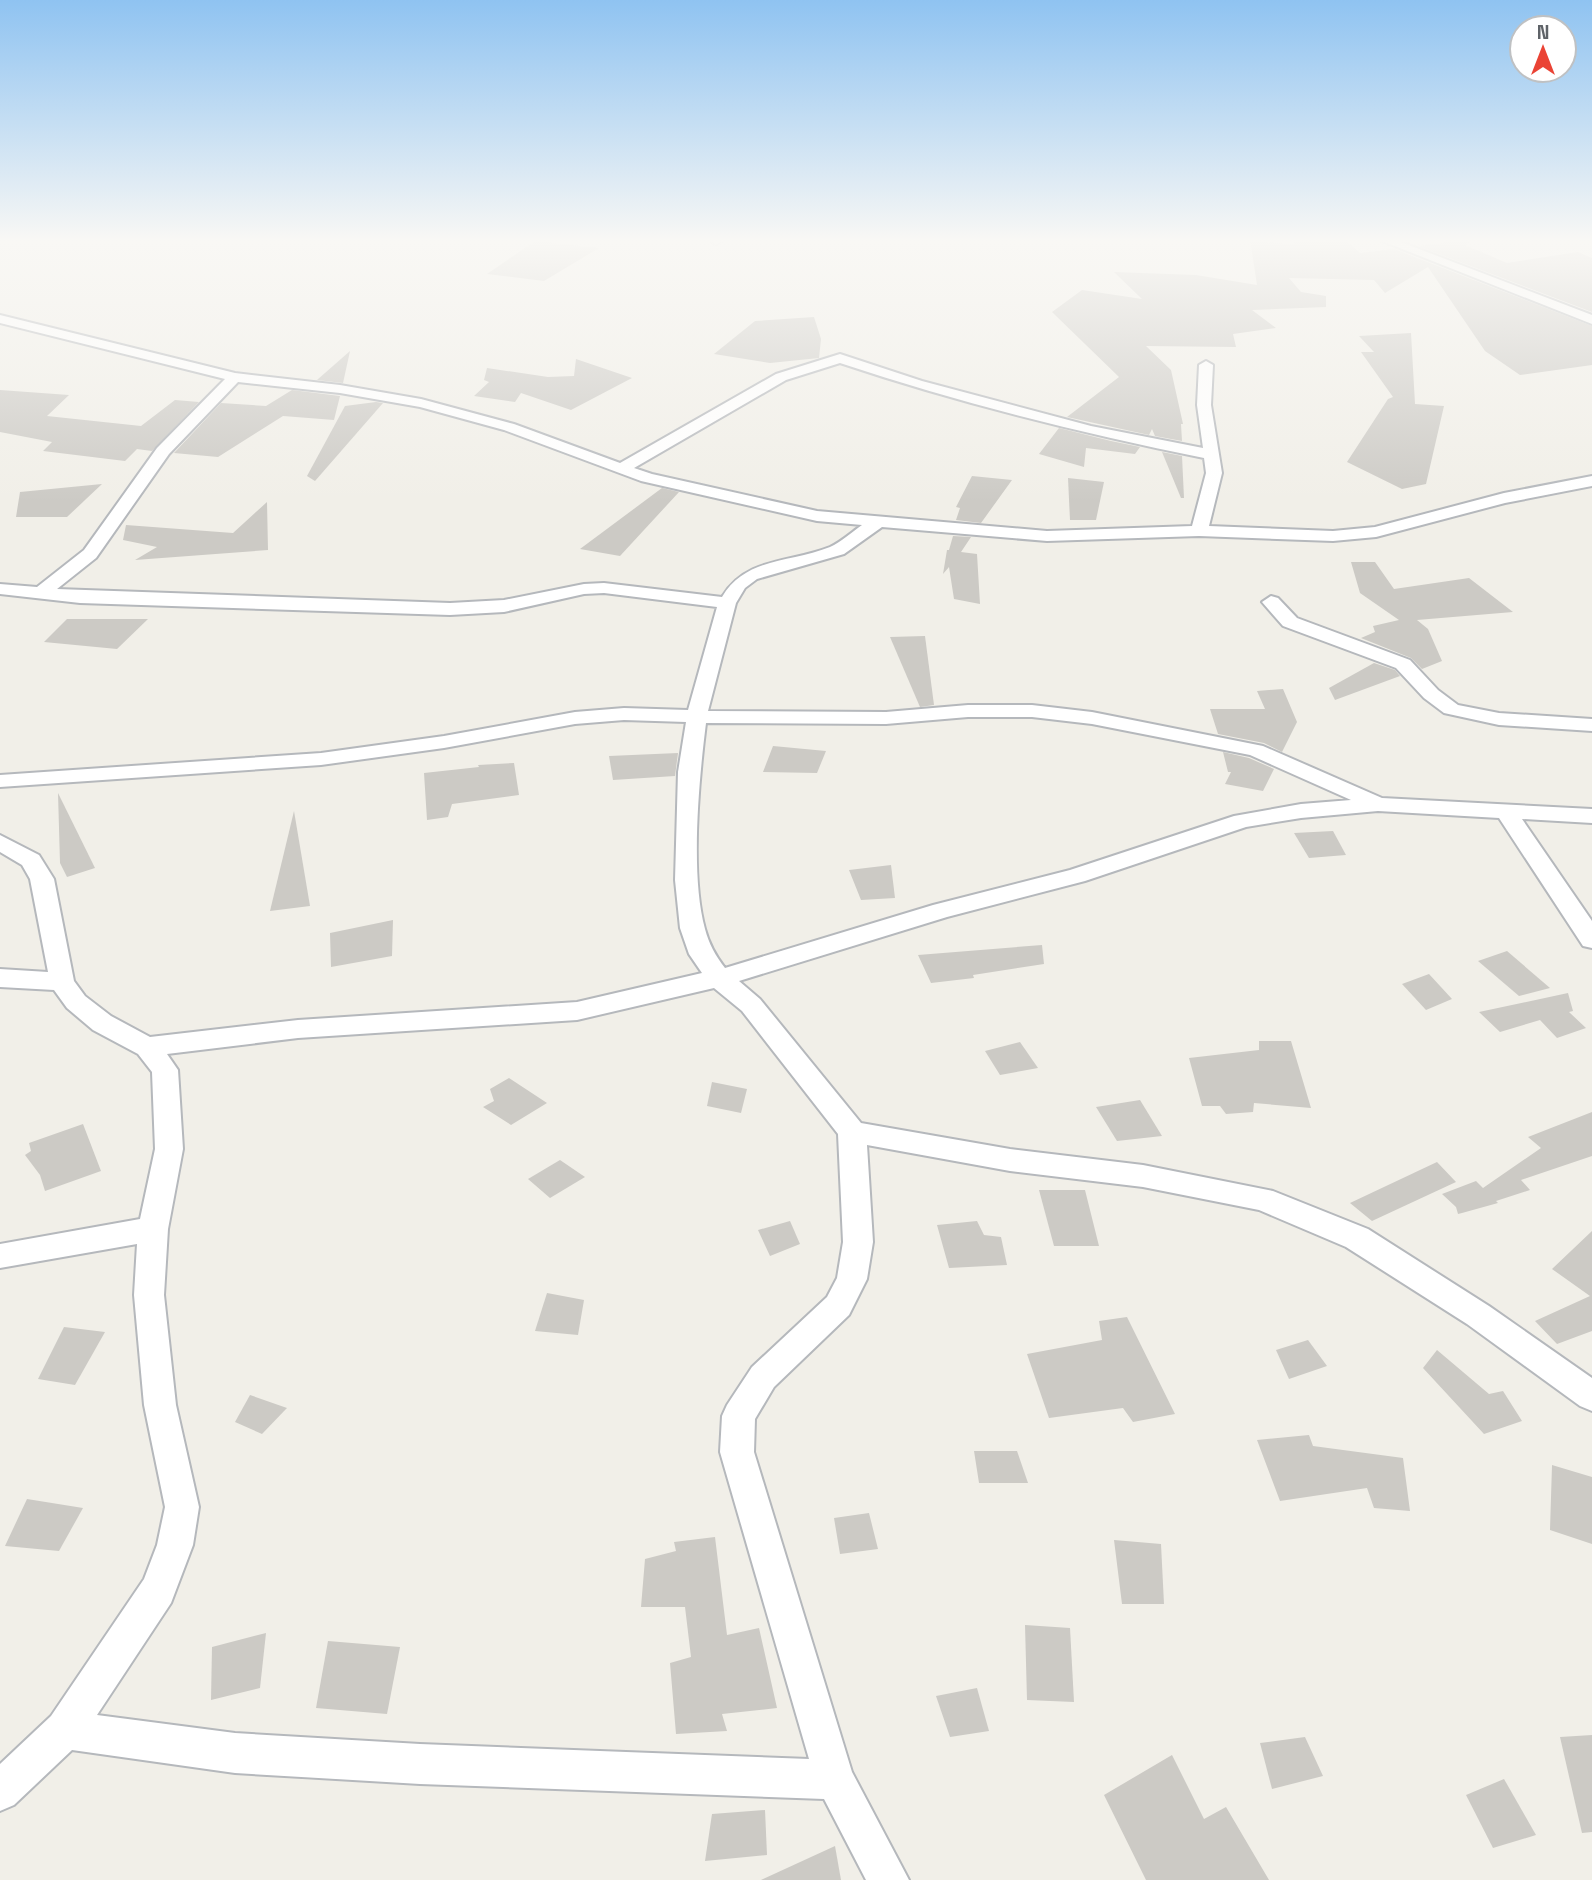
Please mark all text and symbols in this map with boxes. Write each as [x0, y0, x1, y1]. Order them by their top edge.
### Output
north arrow [1508, 14, 1578, 84]
text: N [1537, 20, 1549, 45]

